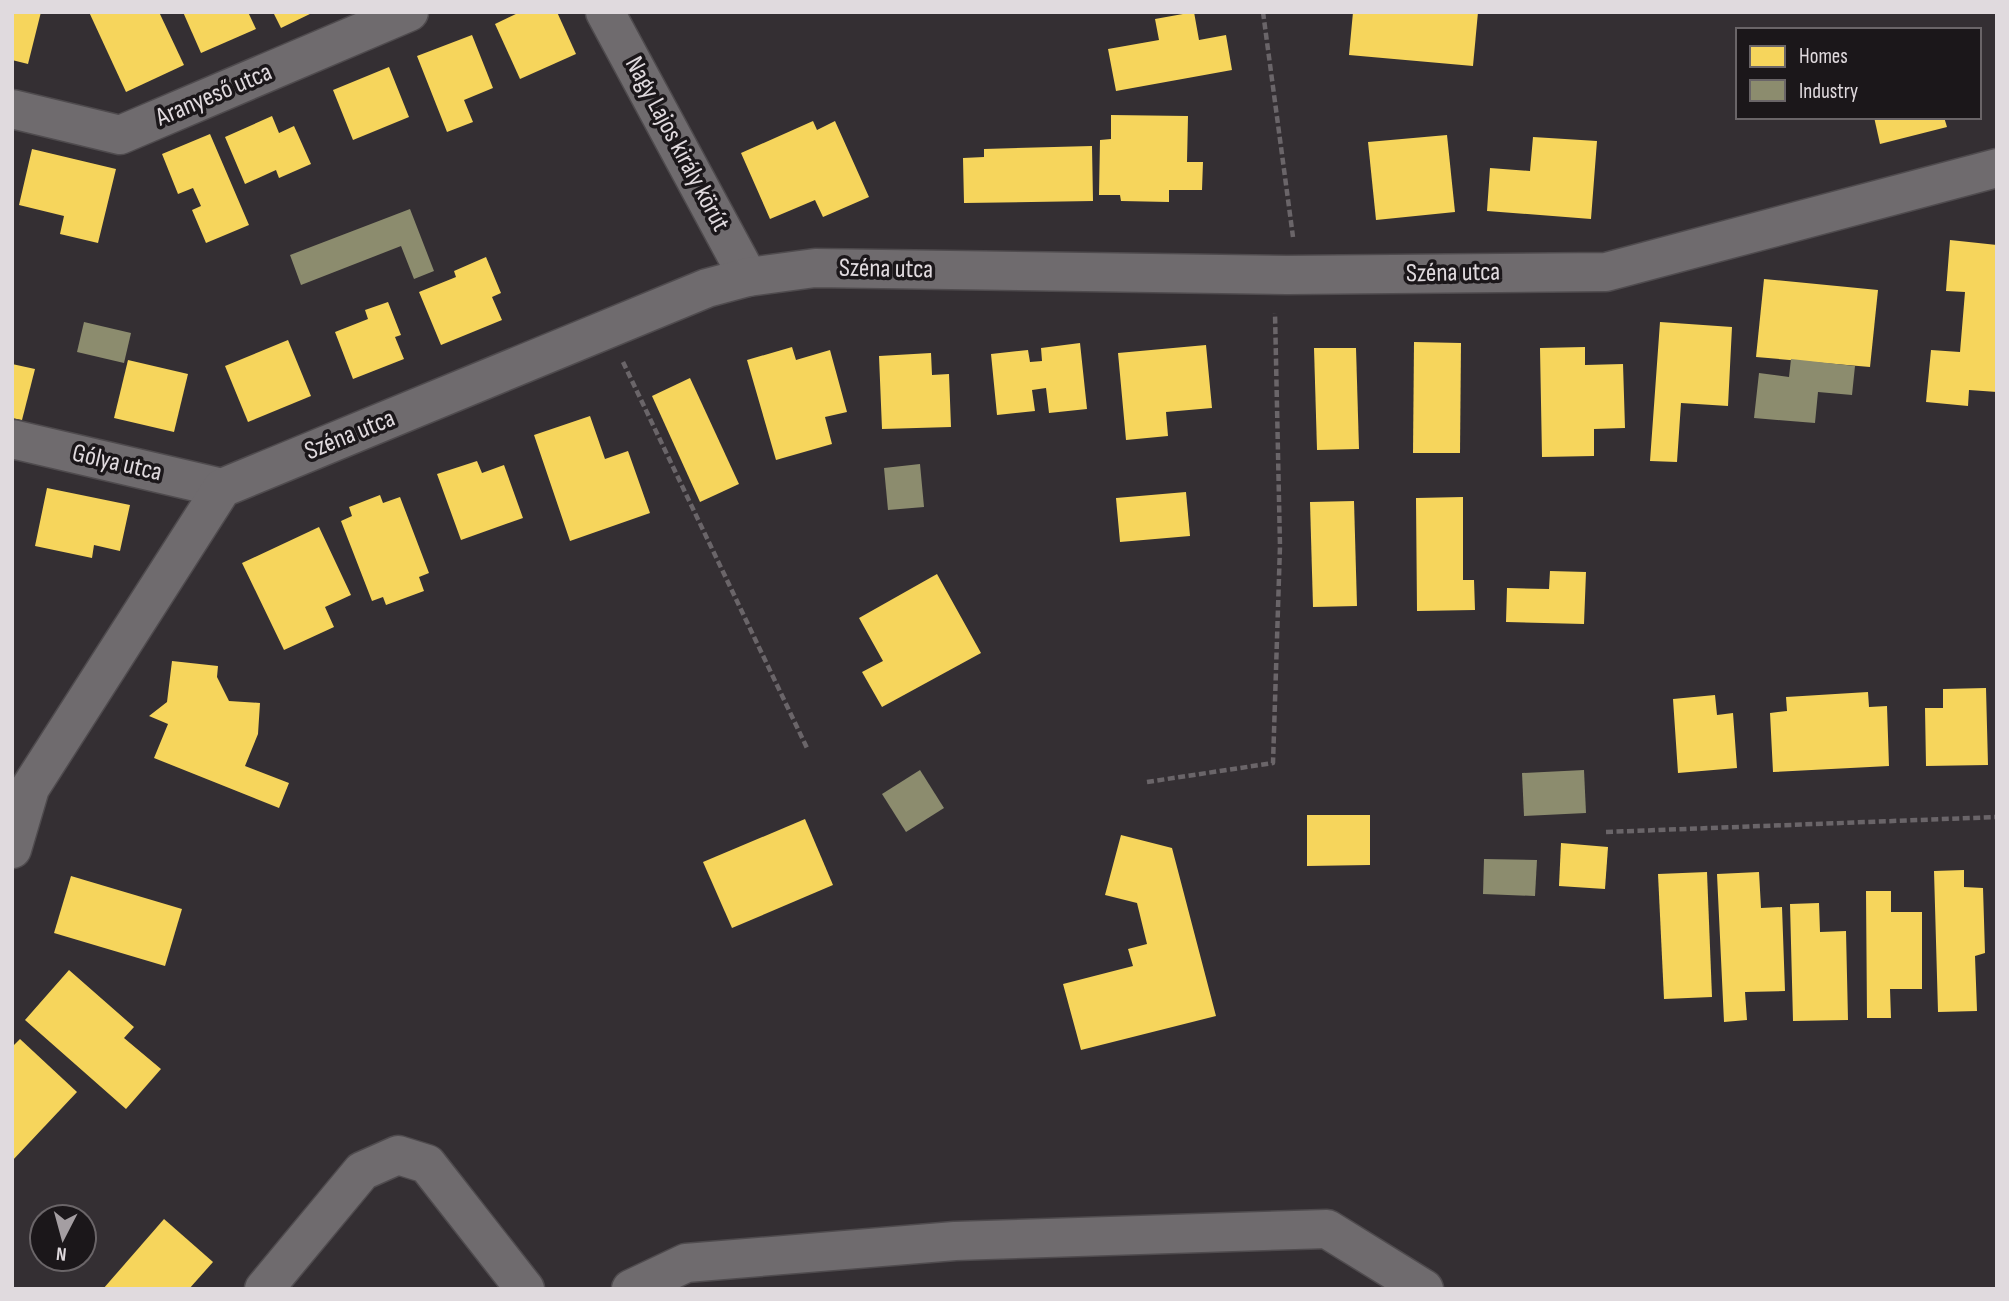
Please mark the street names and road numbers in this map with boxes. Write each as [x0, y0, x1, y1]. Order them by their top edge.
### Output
street label: Nagy Lajos király körút [618, 51, 736, 237]
street label: Aranyeső utca [150, 57, 277, 134]
street label: Széna utca [839, 253, 933, 285]
street label: Széna utca [1406, 257, 1500, 289]
street label: Széna utca [300, 403, 400, 467]
street label: Gólya utca [69, 438, 165, 488]

